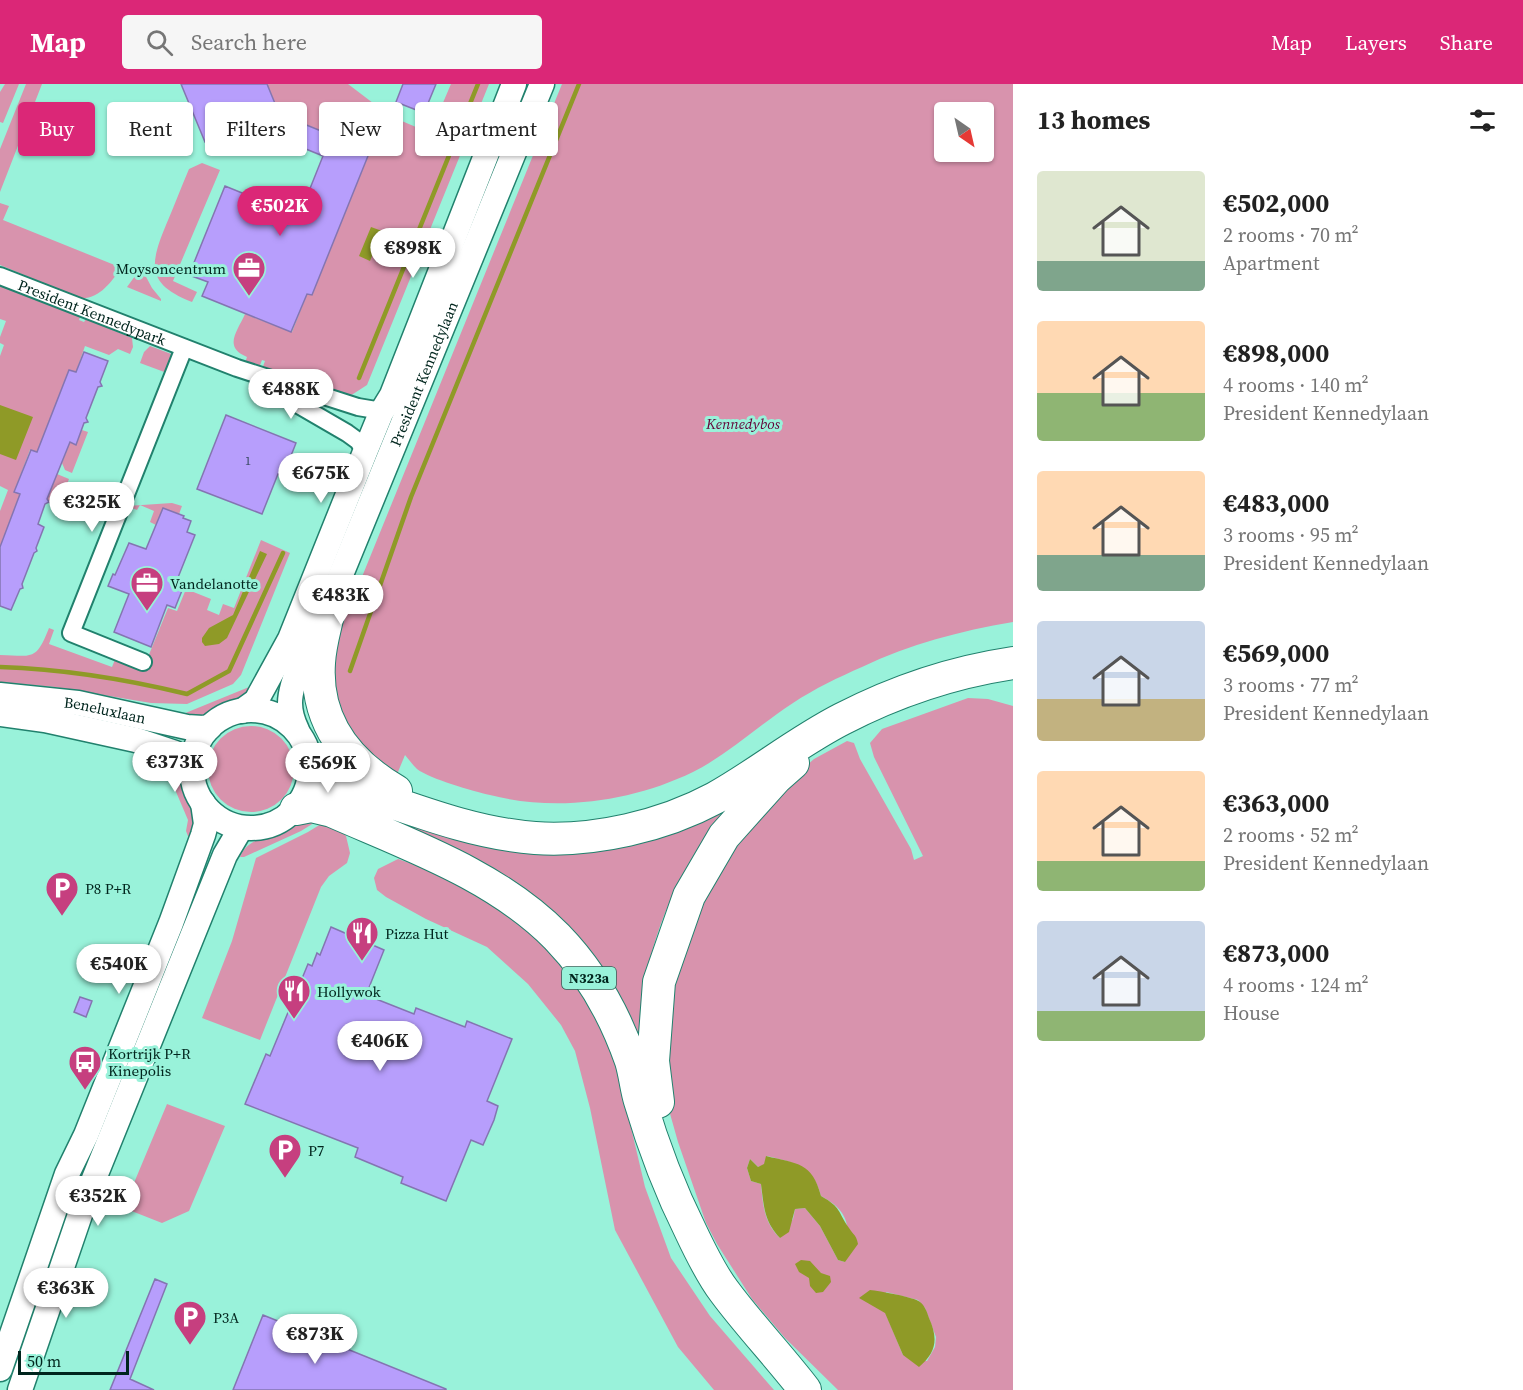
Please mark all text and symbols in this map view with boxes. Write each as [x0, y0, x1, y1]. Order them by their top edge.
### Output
search box [122, 15, 542, 69]
text: Map [30, 23, 86, 61]
icon: search [143, 26, 176, 59]
text: Search here [191, 27, 307, 57]
text: Map [1271, 28, 1312, 57]
text: Layers [1345, 28, 1407, 57]
text: Share [1440, 28, 1493, 57]
chip: Buy [18, 102, 95, 156]
chip: Rent [107, 102, 193, 156]
chip: Filters [205, 102, 307, 156]
chip: New [319, 102, 403, 156]
chip: Apartment [415, 102, 558, 156]
north arrow [934, 102, 994, 162]
map controls [934, 102, 994, 162]
text: 13 homes [1037, 102, 1150, 138]
icon: filters [1466, 104, 1499, 137]
text: €502,000 [1223, 185, 1329, 221]
pin: €502K [238, 186, 322, 237]
text: €502K [251, 191, 309, 219]
icon: home [1085, 195, 1157, 267]
text: 2 rooms · 70 m² [1223, 221, 1359, 249]
pin: €898K [371, 228, 455, 279]
text: €898K [384, 233, 442, 261]
text: Apartment [1223, 249, 1320, 277]
office icon: Moysoncentrum [231, 250, 267, 297]
place label: Moysoncentrum [116, 258, 226, 279]
street label: President Kennedypark [15, 274, 170, 350]
street label: President Kennedylaan [384, 298, 462, 449]
text: €898,000 [1223, 335, 1329, 371]
icon: home [1085, 345, 1157, 417]
pin: €488K [249, 369, 333, 420]
text: 4 rooms · 140 m² [1223, 371, 1369, 399]
text: €488K [262, 374, 320, 402]
text: President Kennedylaan [1223, 399, 1429, 427]
park label: Kennedybos [705, 413, 781, 434]
house number: 1 [245, 453, 251, 469]
pin: €675K [279, 453, 363, 504]
text: €675K [292, 458, 350, 486]
pin: €325K [50, 482, 134, 533]
text: €483,000 [1223, 485, 1329, 521]
text: €325K [63, 487, 121, 515]
icon: home [1085, 495, 1157, 567]
text: 3 rooms · 95 m² [1223, 521, 1359, 549]
text: President Kennedylaan [1223, 549, 1429, 577]
office icon: Vandelanotte [129, 565, 165, 612]
place label: Vandelanotte [170, 573, 259, 594]
pin: €483K [299, 575, 383, 626]
text: €483K [312, 580, 370, 608]
text: €569,000 [1223, 635, 1329, 671]
icon: home [1085, 645, 1157, 717]
text: 3 rooms · 77 m² [1223, 671, 1359, 699]
street label: Beneluxlaan [63, 691, 148, 728]
text: President Kennedylaan [1223, 699, 1429, 727]
pin: €373K [133, 742, 217, 793]
pin: €569K [286, 743, 370, 794]
text: €373K [146, 747, 204, 775]
text: €569K [299, 748, 357, 776]
text: €363,000 [1223, 785, 1329, 821]
icon: home [1085, 795, 1157, 867]
text: 2 rooms · 52 m² [1223, 821, 1359, 849]
text: President Kennedylaan [1223, 849, 1429, 877]
parking icon: P8 P+R [44, 870, 80, 917]
place label: P8 P+R [85, 878, 132, 899]
restaurant icon: Pizza Hut [344, 915, 380, 962]
place label: Pizza Hut [385, 923, 449, 944]
text: €873,000 [1223, 935, 1329, 971]
pin: €540K [77, 944, 161, 995]
icon: home [1085, 945, 1157, 1017]
text: €540K [90, 949, 148, 977]
road number: N323a [562, 967, 616, 989]
text: 4 rooms · 124 m² [1223, 971, 1369, 999]
restaurant icon: Hollywok [276, 973, 312, 1020]
place label: Hollywok [317, 981, 381, 1002]
text: House [1223, 999, 1280, 1027]
pin: €406K [338, 1021, 422, 1072]
text: €406K [351, 1026, 409, 1054]
place label: Kortrijk P+R Kinepolis [108, 1043, 191, 1081]
bus stop icon: Kortrijk P+R Kinepolis [67, 1044, 103, 1091]
parking icon: P7 [267, 1132, 303, 1179]
place label: P7 [308, 1140, 324, 1161]
pin: €352K [56, 1176, 140, 1227]
text: €352K [69, 1181, 127, 1209]
pin: €363K [24, 1268, 108, 1319]
text: €363K [37, 1273, 95, 1301]
parking icon: P3A [172, 1299, 208, 1346]
place label: P3A [213, 1307, 239, 1328]
pin: €873K [273, 1314, 357, 1365]
text: €873K [286, 1319, 344, 1347]
scale bar [18, 1348, 129, 1376]
text: 50 m [27, 1350, 61, 1372]

